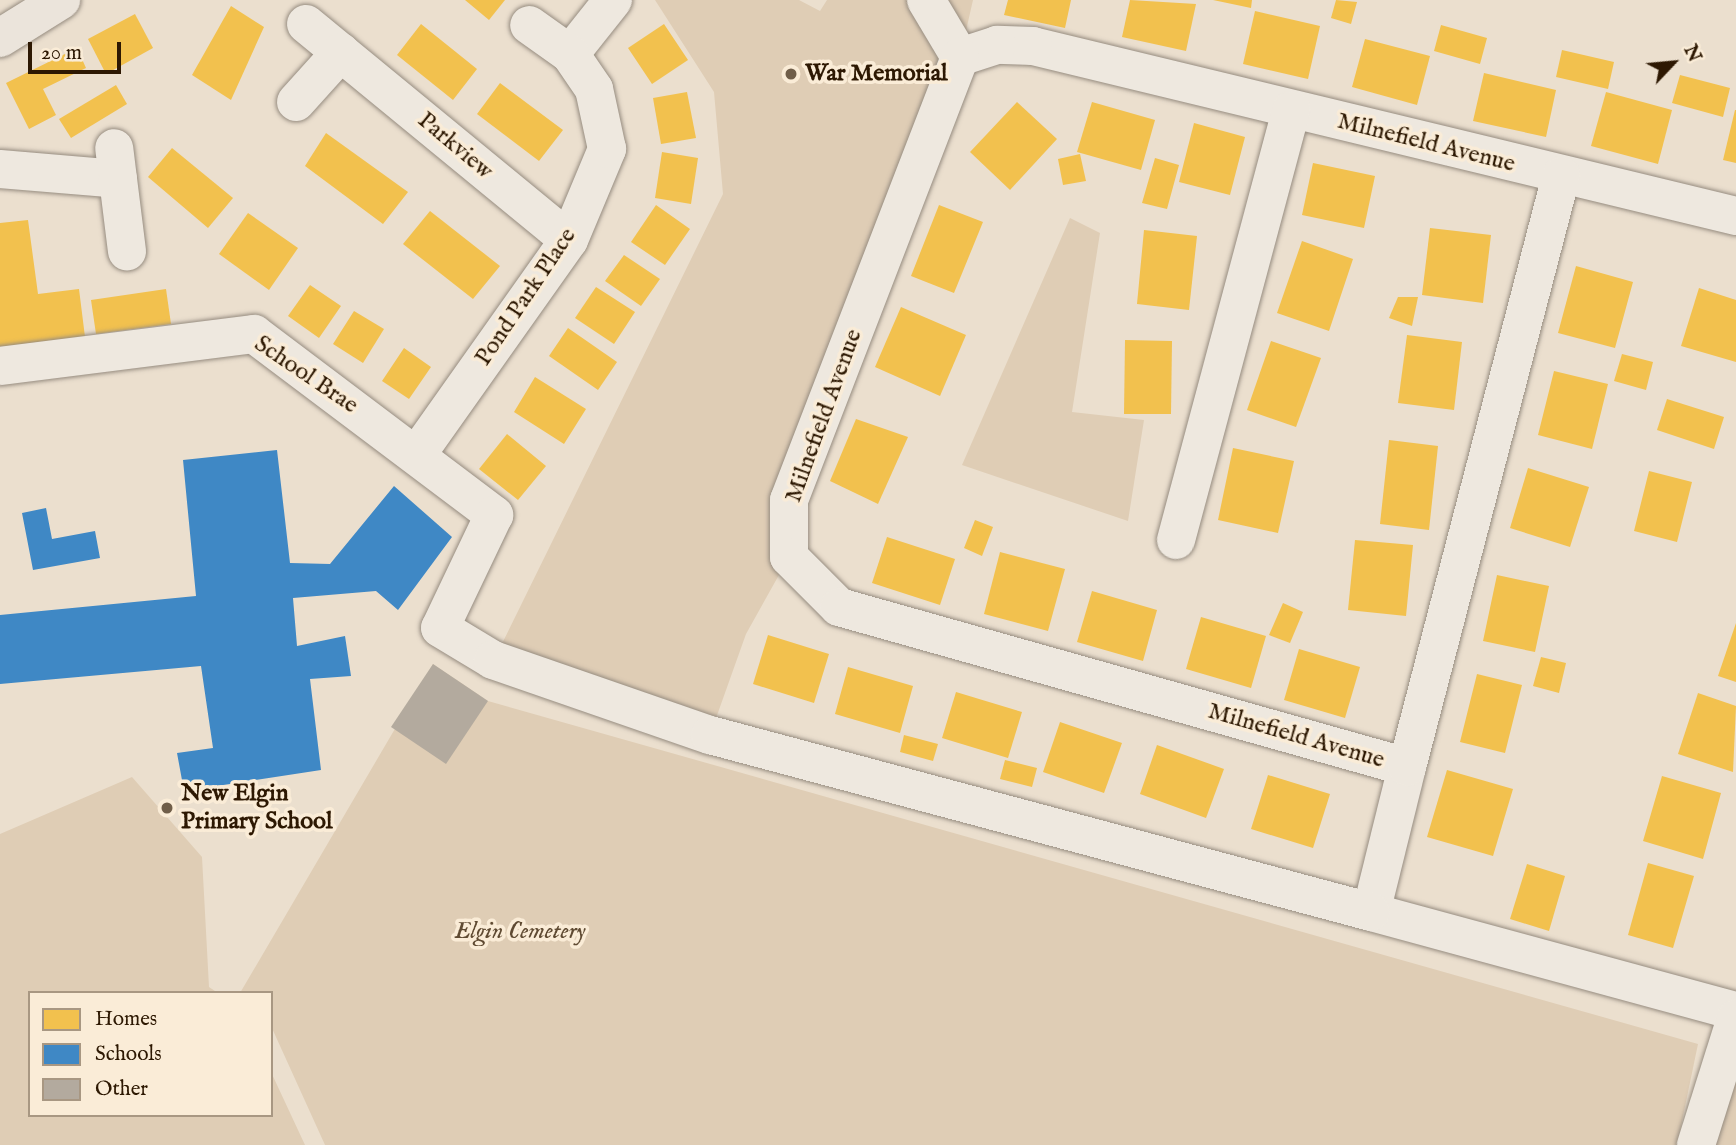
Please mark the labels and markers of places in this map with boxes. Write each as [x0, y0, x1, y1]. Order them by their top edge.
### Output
place label: War Memorial [805, 60, 948, 88]
marker: War Memorial [783, 66, 799, 82]
place label: New Elgin Primary School [181, 780, 333, 836]
marker: New Elgin Primary School [159, 800, 175, 816]

